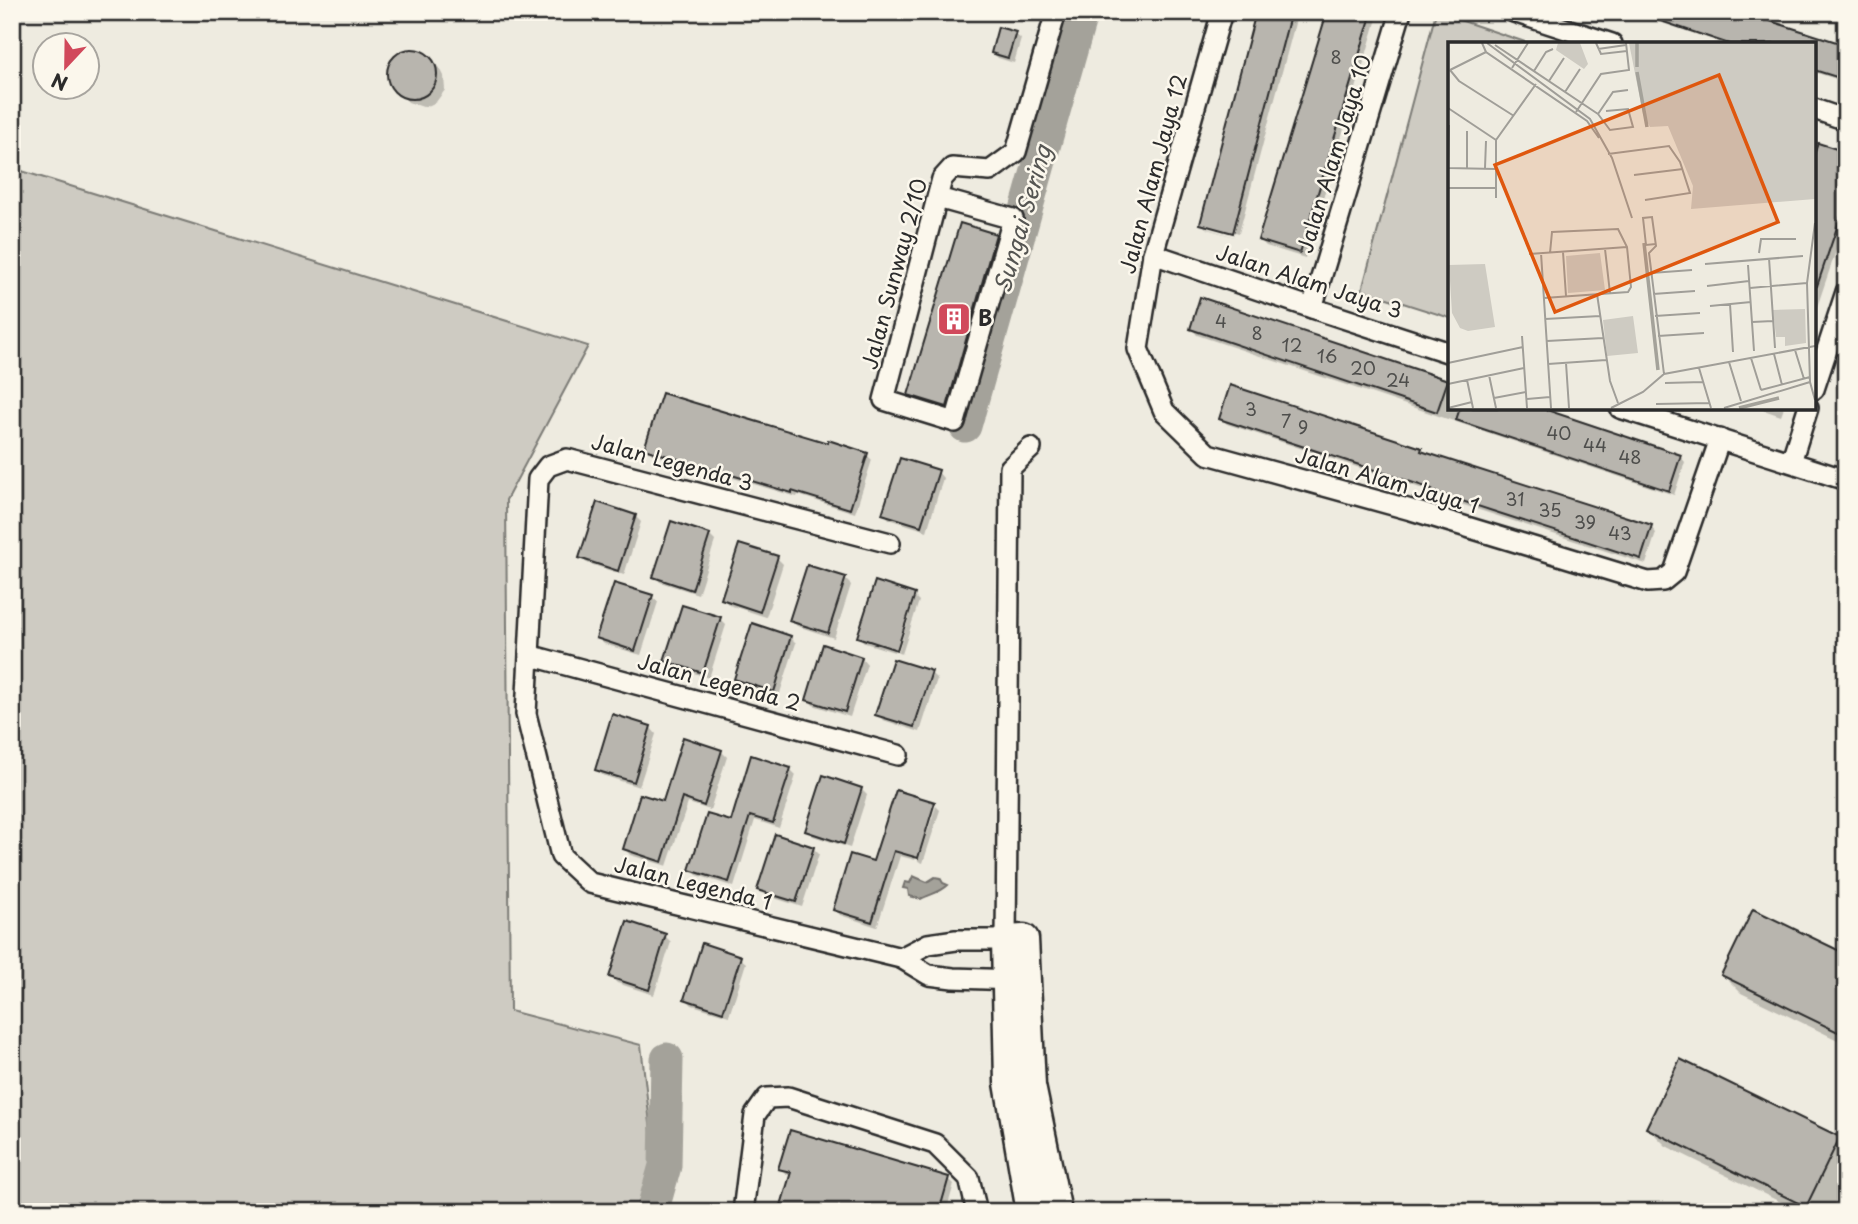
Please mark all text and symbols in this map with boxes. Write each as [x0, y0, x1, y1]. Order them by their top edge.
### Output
north arrow [32, 32, 102, 102]
inset map [1448, 42, 1816, 410]
house number: 8 [1330, 43, 1342, 70]
street label: Jalan Alam Jaya 10 [1288, 50, 1378, 257]
text: N [47, 67, 71, 98]
street label: Jalan Alam Jaya 12 [1110, 70, 1194, 277]
water label: Sungai Sering [984, 139, 1060, 296]
street label: Jalan Sunway 2/10 [852, 174, 934, 373]
street label: Jalan Alam Jaya 3 [1212, 235, 1407, 325]
building icon: B [935, 300, 973, 338]
place label: B [978, 301, 992, 333]
house number: 4 [1215, 307, 1227, 334]
house number: 8 [1251, 319, 1263, 346]
house number: 12 [1282, 331, 1302, 358]
house number: 16 [1317, 342, 1337, 369]
house number: 20 [1350, 354, 1376, 381]
house number: 24 [1386, 366, 1410, 393]
house number: 3 [1245, 395, 1257, 422]
house number: 7 [1281, 407, 1291, 434]
house number: 9 [1298, 413, 1308, 440]
house number: 40 [1546, 419, 1572, 446]
street label: Jalan Legenda 3 [588, 424, 757, 498]
house number: 44 [1583, 431, 1607, 458]
street label: Jalan Alam Jaya 1 [1292, 438, 1483, 521]
house number: 48 [1618, 443, 1642, 470]
house number: 31 [1506, 485, 1524, 512]
house number: 35 [1538, 496, 1562, 523]
house number: 39 [1574, 508, 1596, 535]
house number: 43 [1608, 519, 1632, 546]
street label: Jalan Legenda 2 [635, 644, 805, 718]
street label: Jalan Legenda 1 [611, 847, 776, 917]

